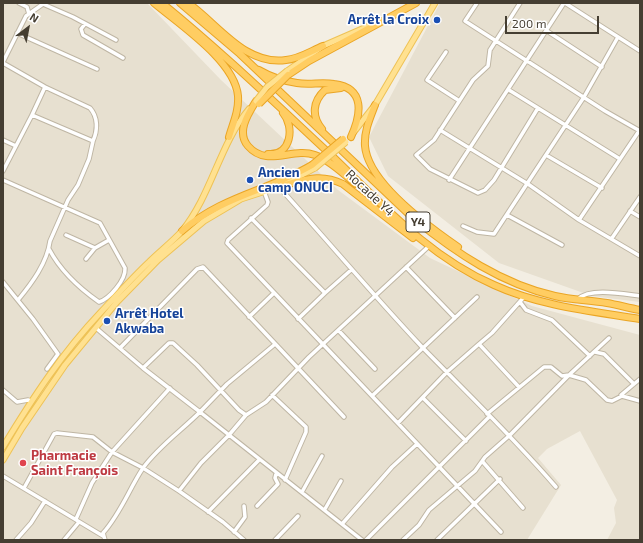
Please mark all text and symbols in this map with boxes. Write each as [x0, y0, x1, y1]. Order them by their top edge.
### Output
north arrow [8, 8, 48, 48]
scale bar [507, 8, 601, 34]
text: N [28, 10, 41, 25]
place label: Arrêt la Croix [348, 12, 429, 28]
marker: Arrêt la Croix [432, 15, 442, 25]
text: 200 m [512, 16, 546, 30]
place label: Ancien camp ONUCI [258, 165, 333, 196]
street label: Rocade Y4 [342, 166, 398, 220]
marker: Ancien camp ONUCI [245, 175, 255, 185]
road number: Y4 [406, 212, 430, 232]
place label: Arrêt Hotel Akwaba [115, 306, 183, 337]
marker: Arrêt Hotel Akwaba [102, 316, 112, 326]
place label: Pharmacie Saint François [31, 448, 118, 479]
marker: Pharmacie Saint François [18, 458, 28, 468]

